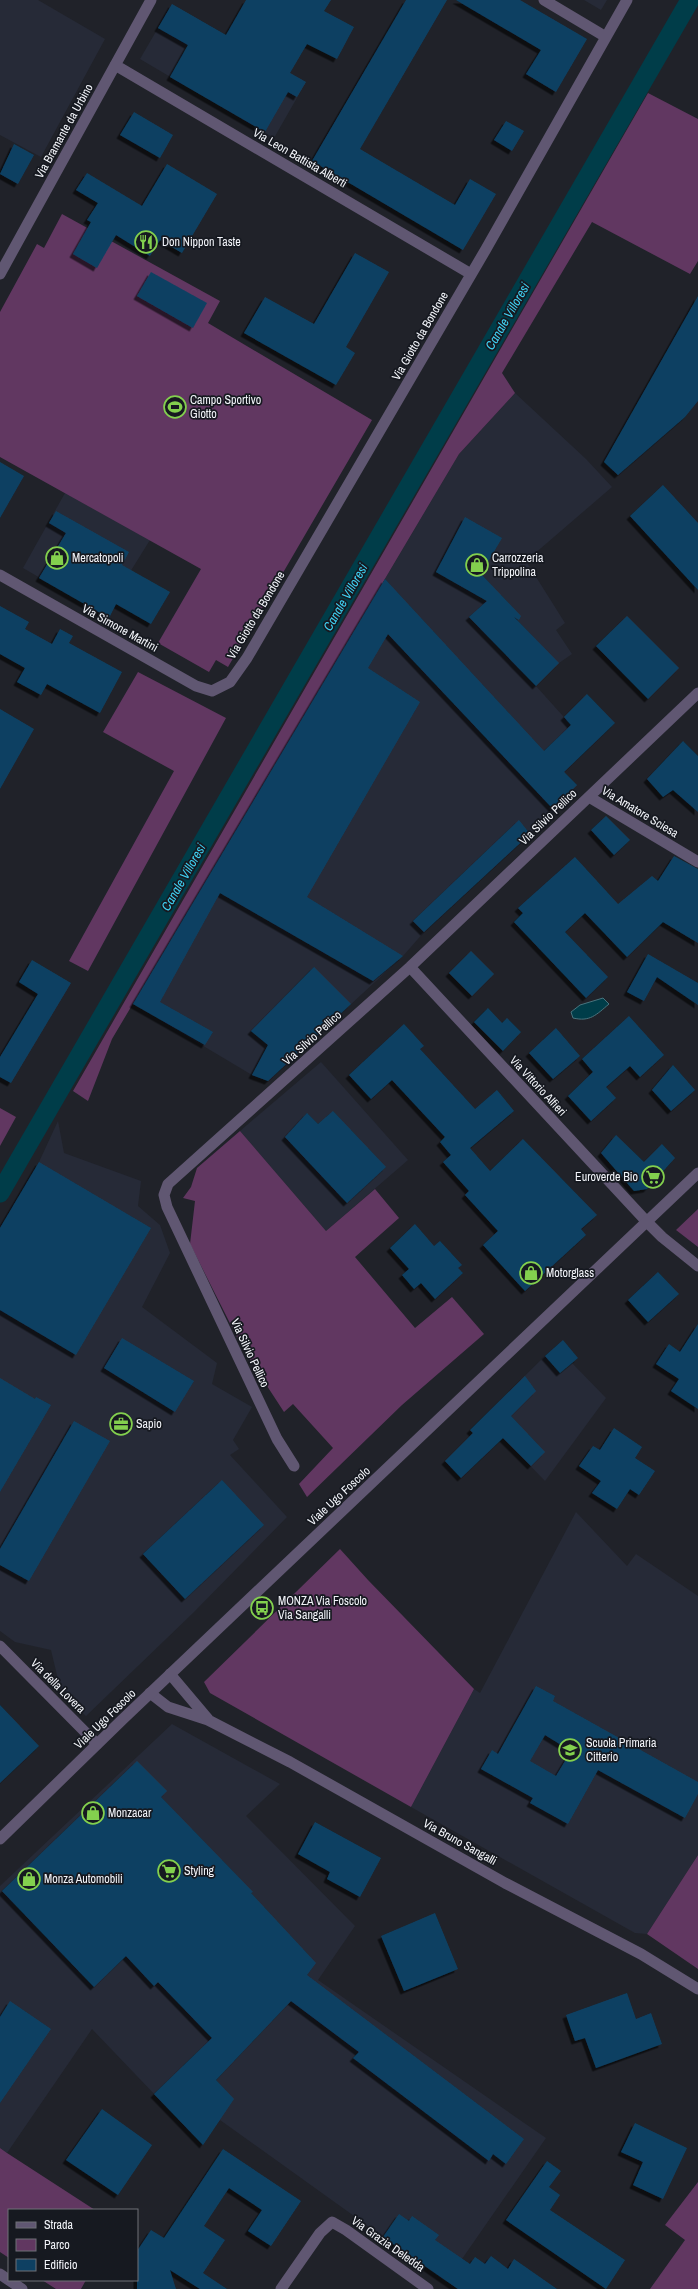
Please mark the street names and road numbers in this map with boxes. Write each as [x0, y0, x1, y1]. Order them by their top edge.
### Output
street label: Via Bramante da Urbino [31, 81, 97, 181]
street label: Via Leon Battista Alberti [250, 125, 350, 191]
street label: Via Giotto da Bondone [388, 289, 452, 383]
street label: Via Giotto da Bondone [223, 568, 289, 662]
street label: Via Simone Martini [79, 600, 161, 656]
street label: Via Amatore Sciesa [599, 783, 682, 841]
street label: Via Silvio Pellico [516, 785, 580, 849]
street label: Via Silvio Pellico [279, 1007, 345, 1069]
street label: Via Vittorio Alfieri [506, 1052, 570, 1120]
street label: Via Silvio Pellico [227, 1316, 273, 1390]
street label: Viale Ugo Foscolo [304, 1463, 374, 1529]
street label: Via della Lovera [27, 1655, 89, 1717]
street label: Viale Ugo Foscolo [71, 1686, 139, 1752]
street label: Via Bruno Sangalli [420, 1815, 500, 1869]
street label: Via Grazia Deledda [348, 2213, 428, 2276]

